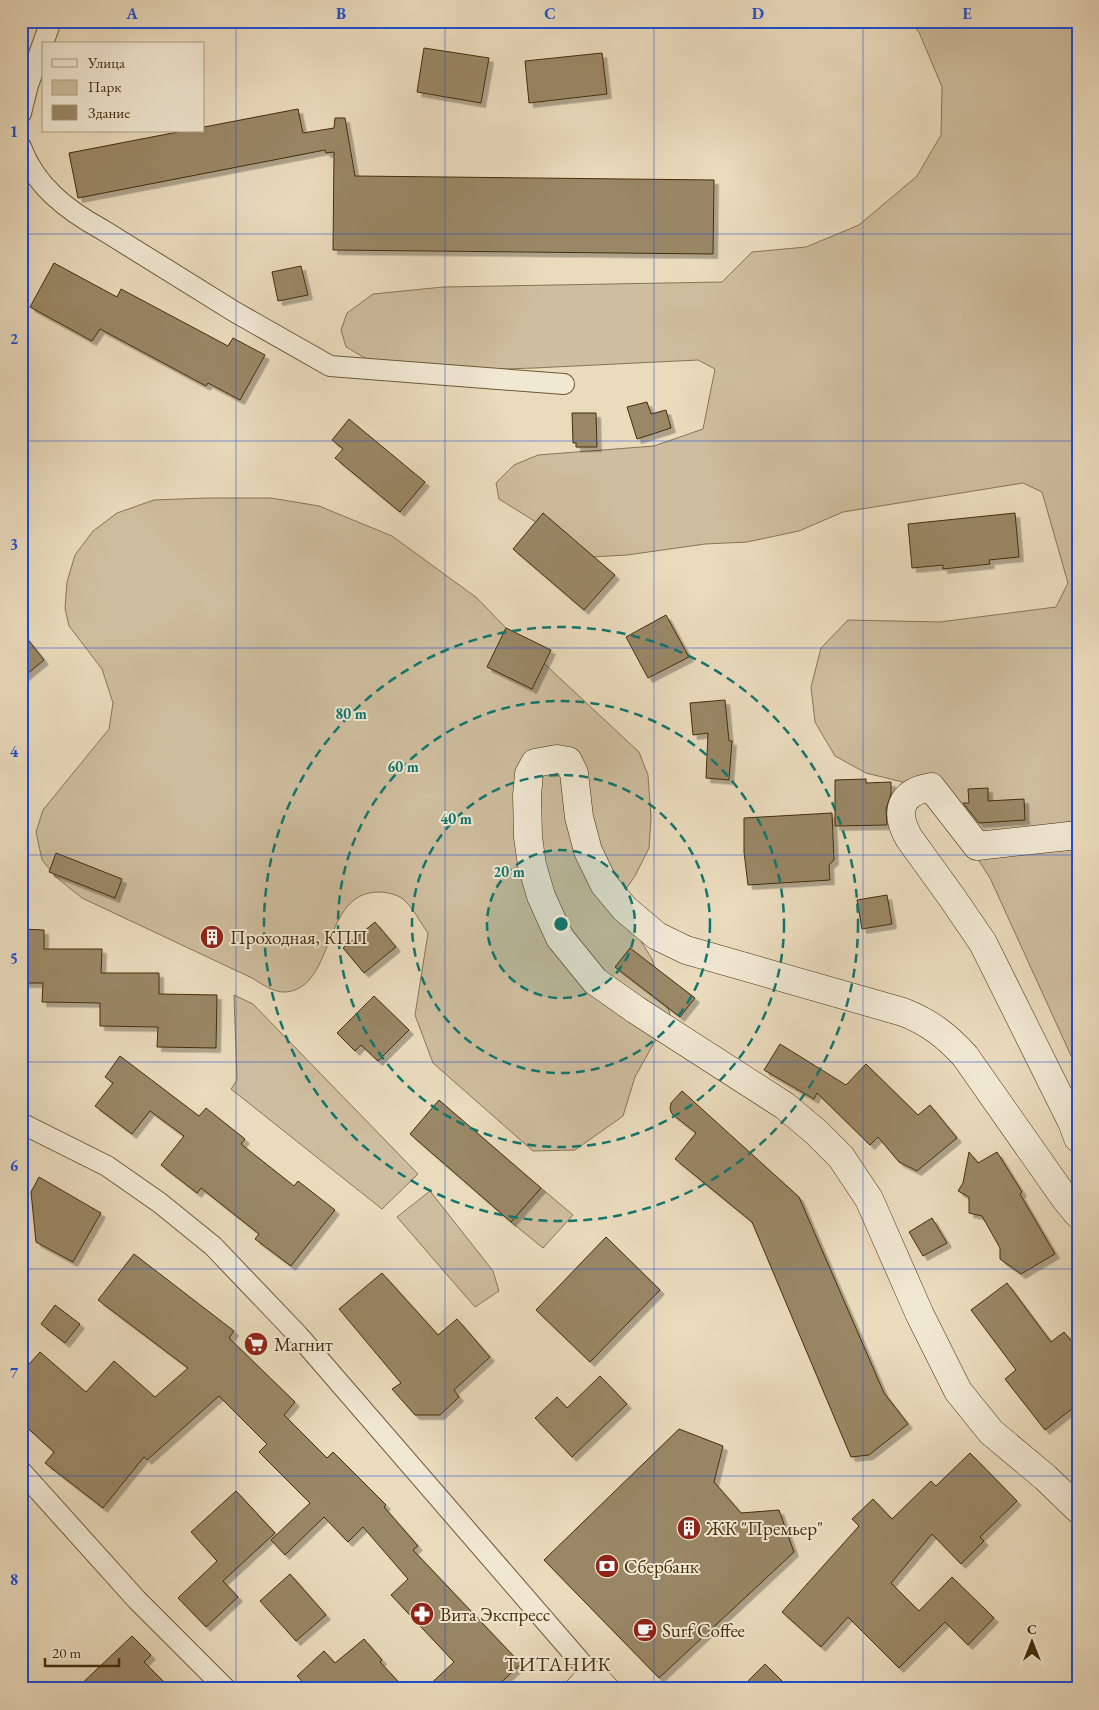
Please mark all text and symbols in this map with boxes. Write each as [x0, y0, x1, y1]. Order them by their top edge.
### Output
text: A [125, 3, 138, 24]
text: B [336, 3, 346, 24]
text: C [544, 3, 556, 24]
text: D [752, 3, 764, 24]
text: E [962, 3, 972, 24]
legend [42, 42, 205, 132]
text: Улица [87, 53, 125, 72]
text: Парк [88, 77, 121, 96]
text: Здание [88, 103, 130, 122]
text: 1 [10, 121, 18, 142]
text: 2 [10, 328, 19, 349]
text: 3 [10, 534, 18, 555]
text: 80 m [335, 704, 367, 723]
text: 4 [10, 741, 19, 762]
text: 60 m [387, 757, 419, 776]
text: 40 m [440, 809, 472, 828]
text: 20 m [493, 862, 525, 881]
centre of rings [552, 915, 570, 933]
building icon: Проходная, КПП [199, 924, 225, 950]
place label: Проходная, КПП [230, 925, 368, 950]
text: 5 [10, 948, 18, 969]
text: 6 [10, 1155, 19, 1176]
supermarket icon: Магнит [243, 1331, 269, 1357]
place label: Магнит [274, 1332, 333, 1357]
text: 7 [10, 1362, 19, 1383]
building icon: ЖК "Премьер" [676, 1515, 702, 1541]
place label: ЖК "Премьер" [705, 1516, 823, 1541]
bank icon: Сбербанк [594, 1553, 620, 1579]
place label: Сбербанк [624, 1554, 699, 1579]
text: 8 [10, 1569, 18, 1590]
pharmacy icon: Вита Экспресс [409, 1601, 435, 1627]
place label: Вита Экспресс [440, 1602, 551, 1627]
cafe icon: Surf Coffee [632, 1617, 658, 1643]
place label: Surf Coffee [662, 1618, 745, 1643]
north arrow [1006, 1618, 1056, 1668]
text: С [1027, 1620, 1037, 1638]
scale bar [45, 1635, 119, 1667]
text: 20 m [52, 1643, 81, 1662]
district label: ТИТАНИК [504, 1651, 612, 1677]

